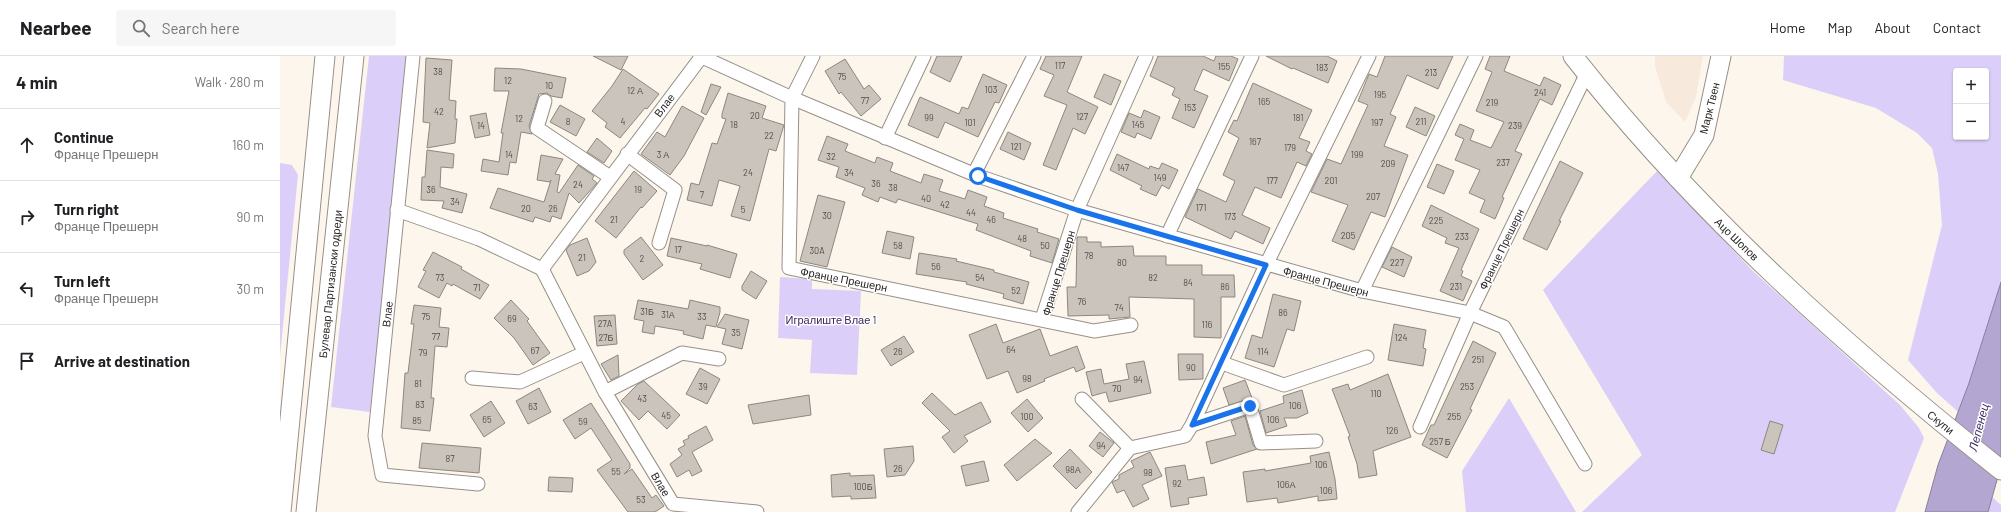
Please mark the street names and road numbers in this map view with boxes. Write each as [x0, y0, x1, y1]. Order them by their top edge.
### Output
street label: Марк Твен [1696, 81, 1722, 135]
street label: Влае [651, 91, 677, 119]
street label: Франце Прешерн [1476, 206, 1526, 292]
street label: Булевар Партизански одреди [316, 209, 344, 359]
street label: Ацо Шопов [1712, 215, 1762, 263]
street label: Франце Прешерн [1039, 229, 1077, 317]
street label: Францe Прешерн [1282, 263, 1370, 299]
street label: Францe Прешерн [799, 264, 889, 294]
street label: Влае [379, 300, 395, 328]
street label: Скупи [1925, 407, 1957, 437]
street label: Влае [649, 470, 673, 498]

